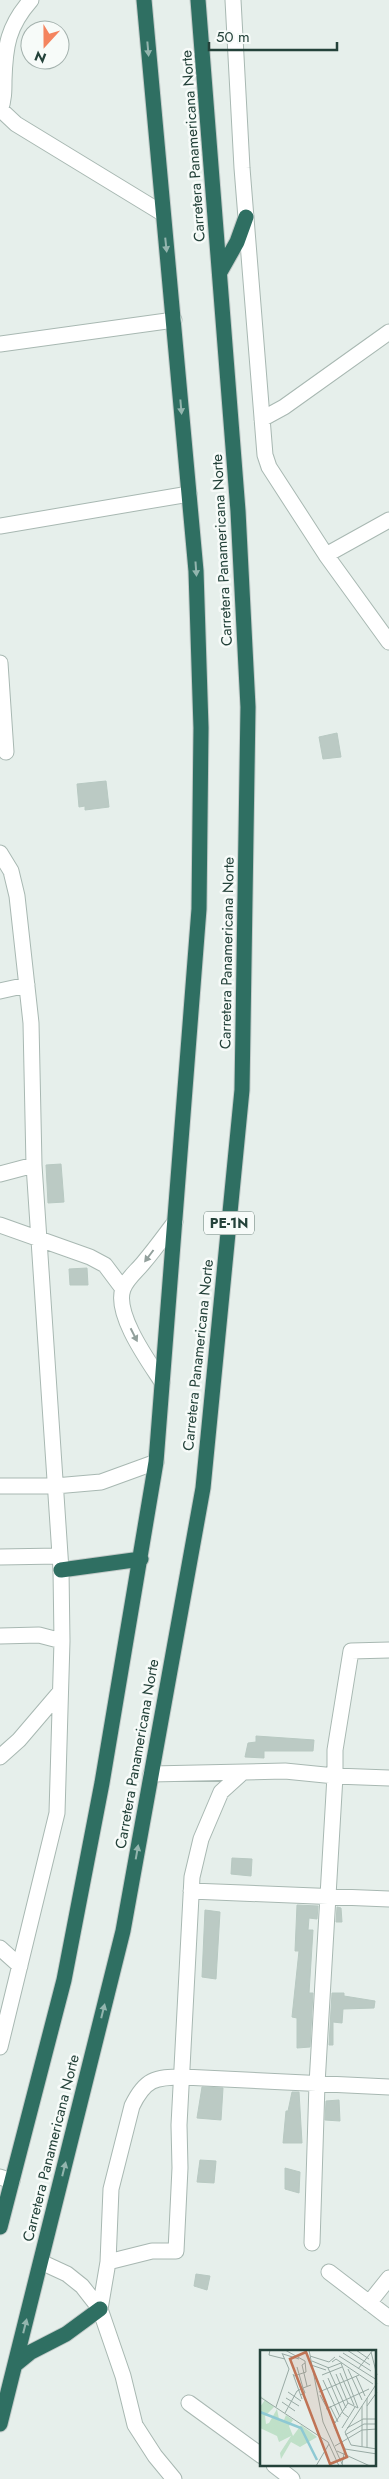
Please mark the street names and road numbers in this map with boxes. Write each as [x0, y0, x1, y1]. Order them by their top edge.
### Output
street label: Carretera Panamericana Norte [175, 49, 211, 243]
street label: Carretera Panamericana Norte [206, 453, 238, 647]
street label: Carretera Panamericana Norte [214, 856, 240, 1049]
road number: PE-1N [204, 1212, 254, 1234]
street label: Carretera Panamericana Norte [177, 1258, 219, 1452]
street label: Carretera Panamericana Norte [109, 1657, 165, 1851]
street label: Carretera Panamericana Norte [17, 2052, 85, 2244]

